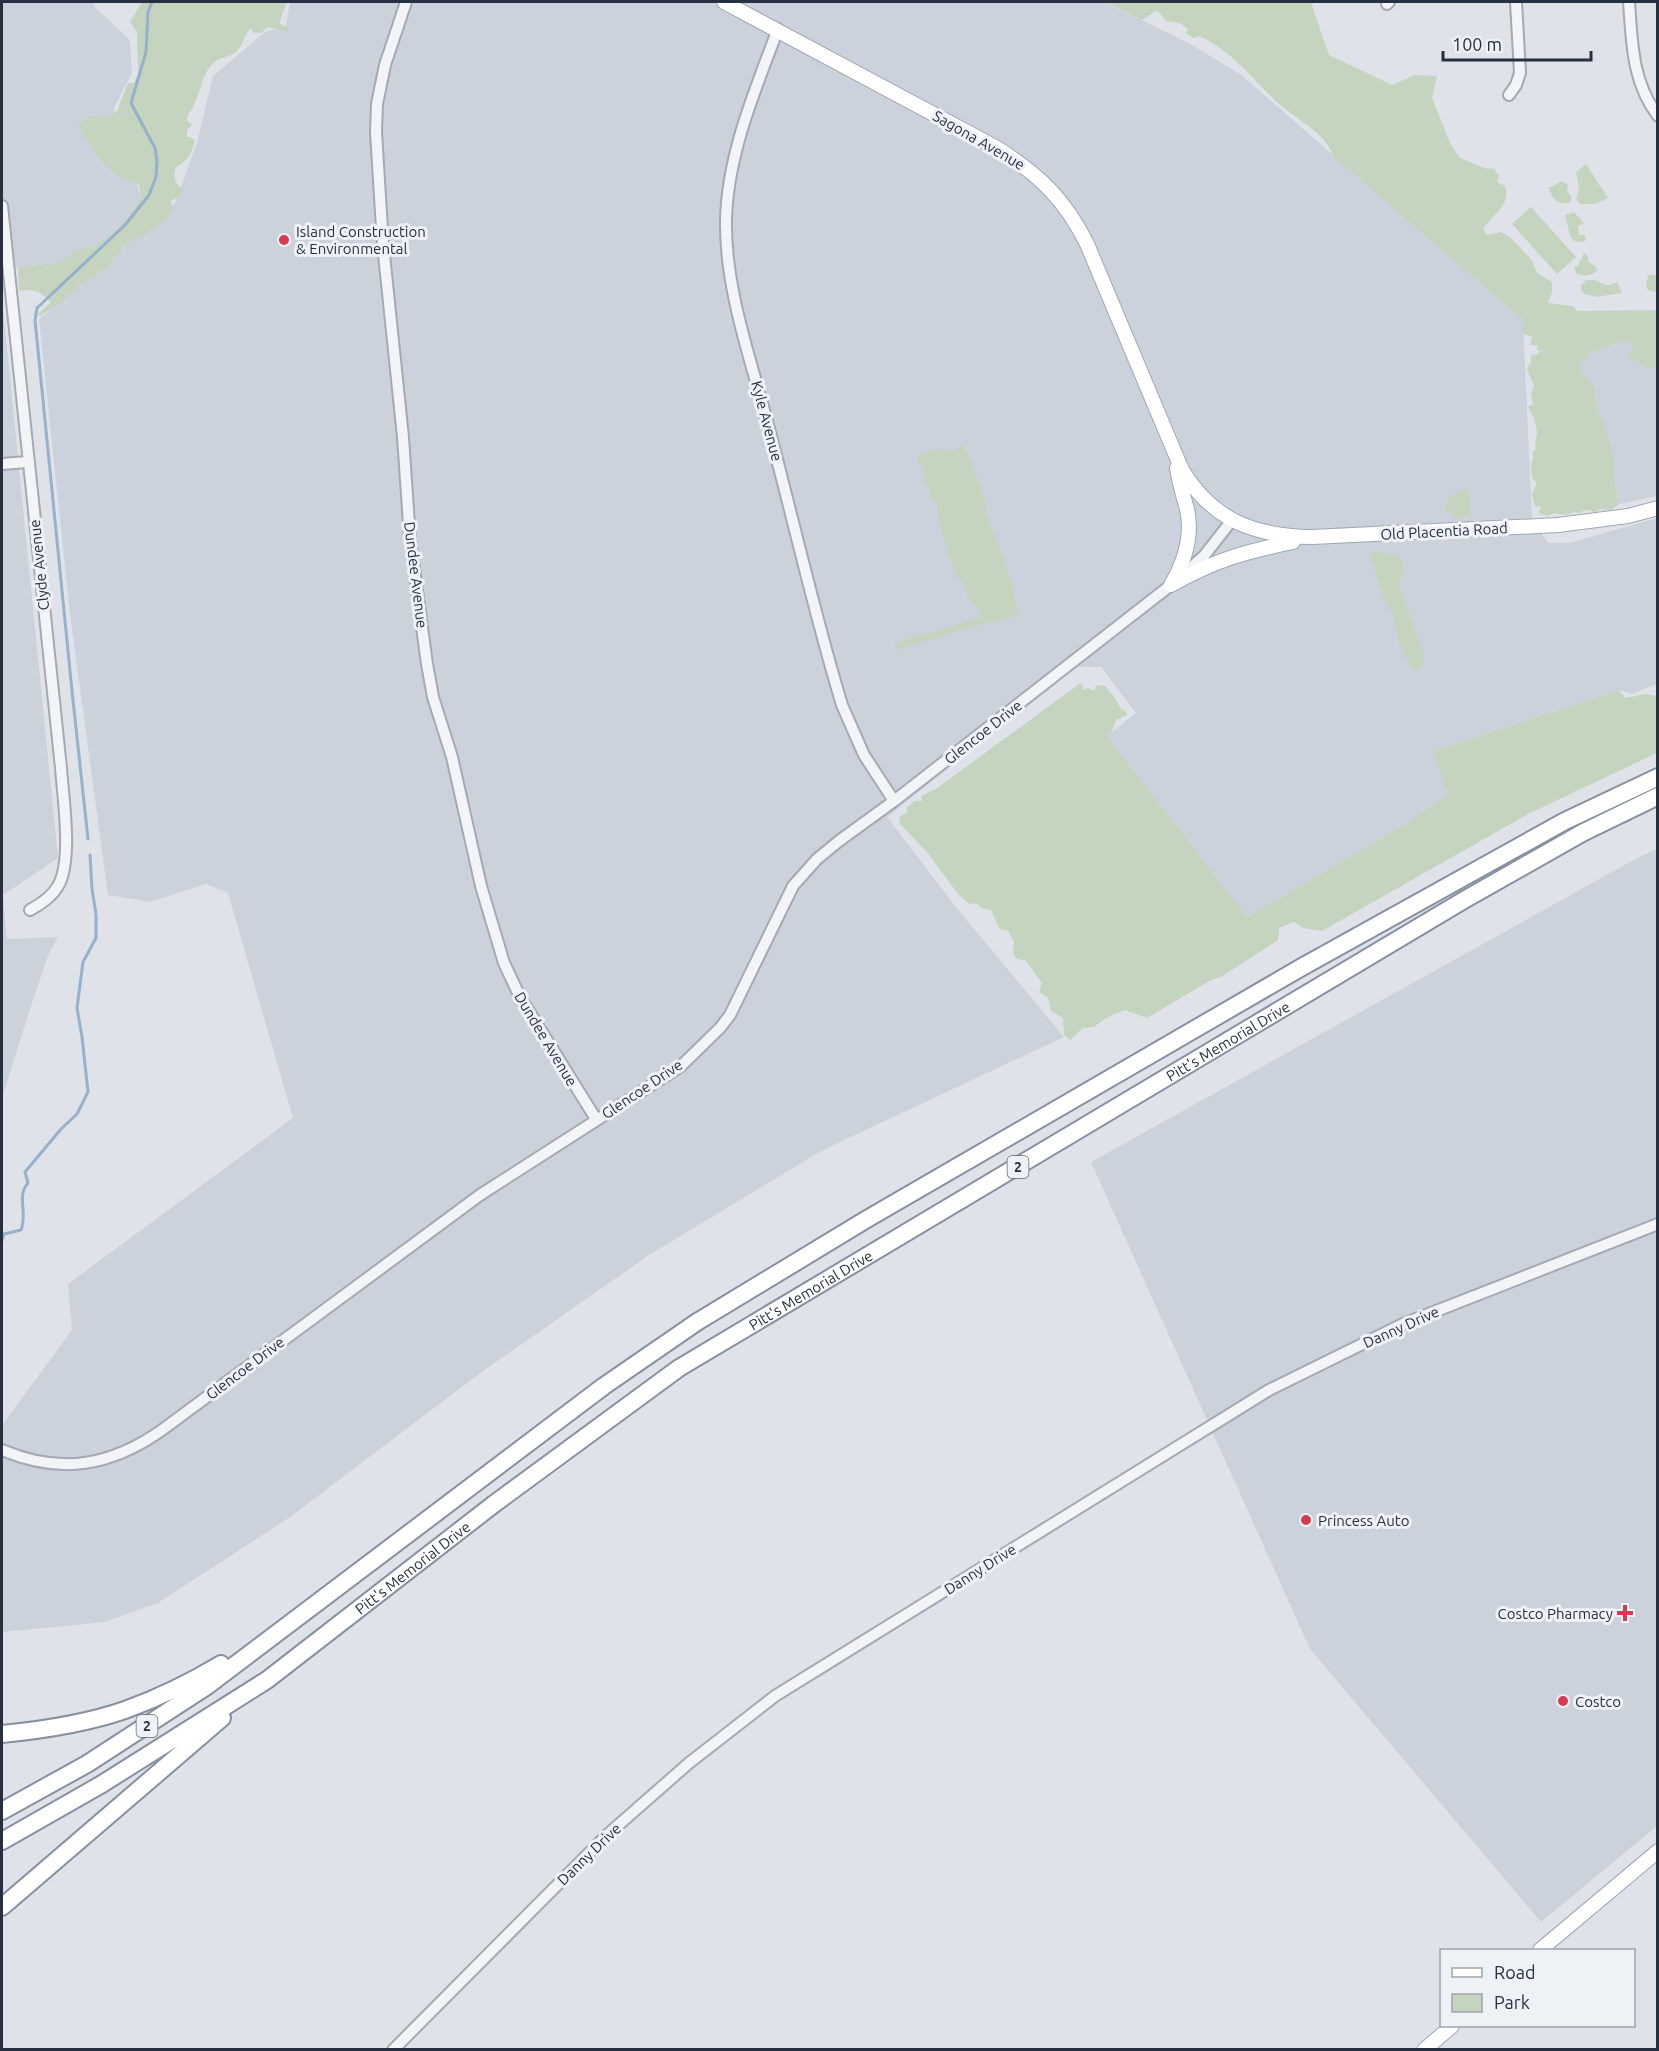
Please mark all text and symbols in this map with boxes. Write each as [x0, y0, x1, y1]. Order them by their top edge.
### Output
scale bar [1443, 24, 1592, 62]
text: 100 m [1452, 34, 1502, 54]
street label: Sagona Avenue [930, 107, 1028, 173]
place label: Island Construction & Environmental [296, 223, 426, 257]
marker: Island Construction & Environmental [277, 233, 291, 247]
street label: Kyle Avenue [748, 379, 786, 463]
street label: Clyde Avenue [26, 519, 52, 611]
street label: Old Placentia Road [1380, 519, 1508, 543]
street label: Dundee Avenue [401, 521, 431, 629]
street label: Glencoe Drive [941, 696, 1025, 768]
street label: Dundee Avenue [511, 989, 581, 1089]
street label: Pitt's Memorial Drive [1163, 997, 1293, 1084]
street label: Glencoe Drive [598, 1056, 686, 1122]
road number: 2 [1008, 1156, 1028, 1178]
street label: Pitt's Memorial Drive [746, 1246, 875, 1333]
street label: Danny Drive [1360, 1303, 1442, 1351]
street label: Glencoe Drive [203, 1333, 287, 1403]
place label: Princess Auto [1318, 1512, 1410, 1529]
marker: Princess Auto [1299, 1513, 1313, 1527]
street label: Pitt's Memorial Drive [351, 1517, 473, 1617]
street label: Danny Drive [941, 1540, 1019, 1598]
place label: Costco Pharmacy [1498, 1605, 1613, 1622]
marker: Costco Pharmacy [1618, 1606, 1632, 1620]
place label: Costco [1575, 1693, 1621, 1710]
marker: Costco [1556, 1694, 1570, 1708]
road number: 2 [136, 1715, 158, 1737]
street label: Danny Drive [554, 1820, 624, 1888]
legend [1440, 1949, 1635, 2027]
text: Road [1494, 1962, 1536, 1982]
text: Park [1494, 1992, 1530, 2012]

